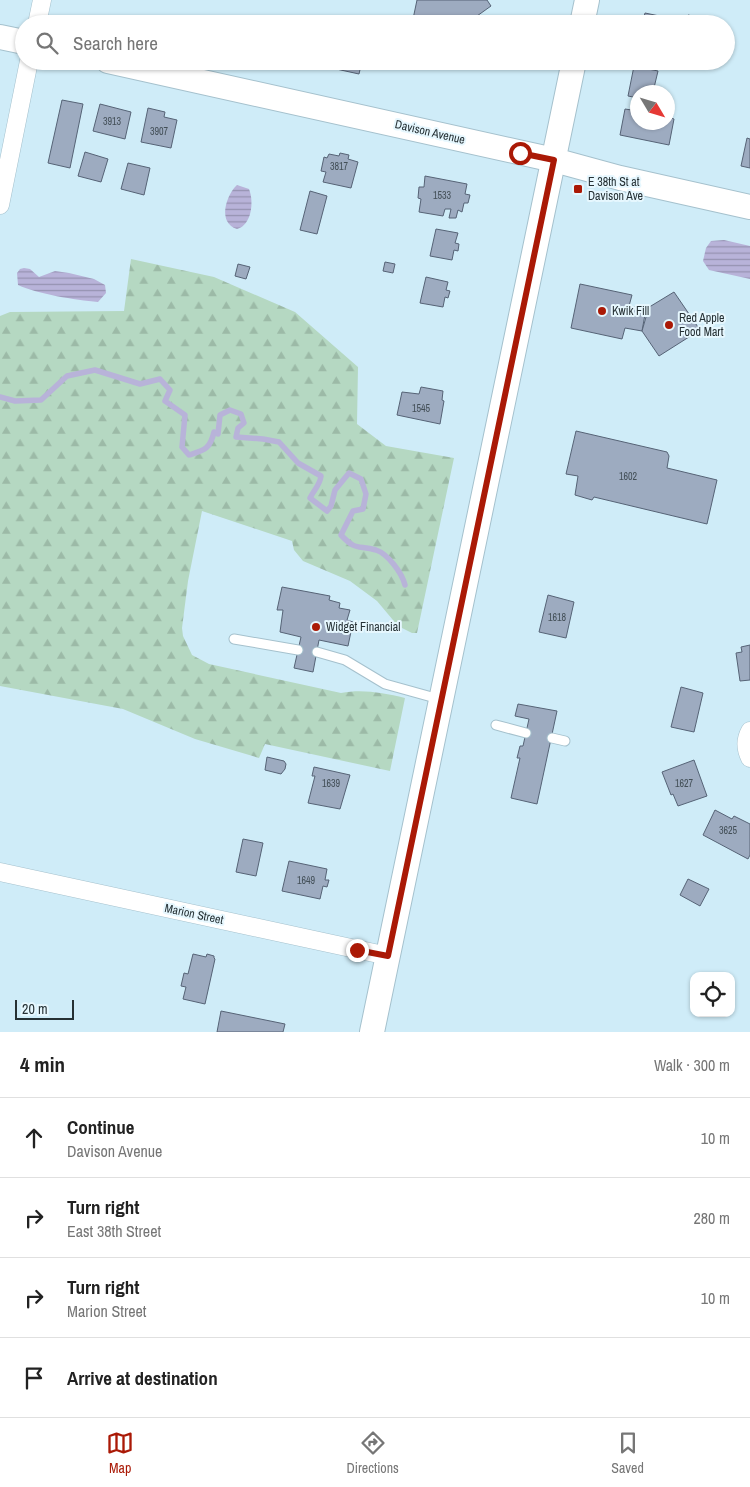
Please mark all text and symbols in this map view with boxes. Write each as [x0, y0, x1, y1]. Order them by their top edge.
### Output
search box [15, 15, 735, 70]
icon: search [33, 29, 61, 57]
text: Search here [73, 30, 158, 56]
north arrow [630, 85, 675, 130]
house number: 3913 [103, 115, 122, 128]
street label: Davison Avenue [393, 116, 467, 148]
house number: 3907 [150, 125, 169, 138]
route start [509, 142, 532, 165]
house number: 3817 [330, 160, 349, 173]
place label: E 38th St at Davison Ave [588, 174, 643, 204]
marker: E 38th St at Davison Ave [572, 183, 584, 195]
house number: 1533 [433, 189, 452, 202]
place label: Kwik Fill [612, 303, 649, 319]
marker: Kwik Fill [596, 305, 608, 317]
place label: Red Apple Food Mart [679, 310, 724, 340]
marker: Red Apple Food Mart [663, 319, 675, 331]
house number: 1545 [412, 402, 431, 415]
house number: 1602 [619, 470, 638, 483]
house number: 1618 [548, 611, 567, 624]
place label: Widget Financial [326, 619, 400, 635]
marker: Widget Financial [310, 621, 322, 633]
house number: 1639 [322, 777, 341, 790]
house number: 1627 [675, 777, 694, 790]
house number: 3625 [719, 824, 738, 837]
house number: 1649 [297, 874, 316, 887]
street label: Marion Street [163, 900, 225, 928]
route end [346, 939, 369, 962]
map controls [690, 972, 735, 1017]
button: locate [690, 972, 735, 1017]
scale bar [15, 997, 74, 1020]
text: 20 m [22, 1000, 48, 1018]
text: 4 min [20, 1050, 65, 1079]
text: Walk · 300 m [654, 1054, 730, 1076]
text: Continue [67, 1114, 135, 1140]
icon: ahead [20, 1124, 48, 1152]
text: 10 m [701, 1127, 730, 1149]
text: Davison Avenue [67, 1140, 162, 1162]
text: Turn right [67, 1194, 139, 1220]
icon: right [20, 1204, 48, 1232]
text: 280 m [694, 1207, 730, 1229]
text: East 38th Street [67, 1220, 161, 1242]
text: Turn right [67, 1274, 139, 1300]
icon: right [20, 1284, 48, 1312]
text: 10 m [701, 1287, 730, 1309]
text: Marion Street [67, 1300, 147, 1322]
icon: arrive [20, 1364, 48, 1392]
text: Arrive at destination [67, 1365, 218, 1391]
tab: Map [106, 1429, 134, 1477]
tab: Directions [347, 1429, 399, 1477]
tab: Saved [611, 1429, 644, 1477]

